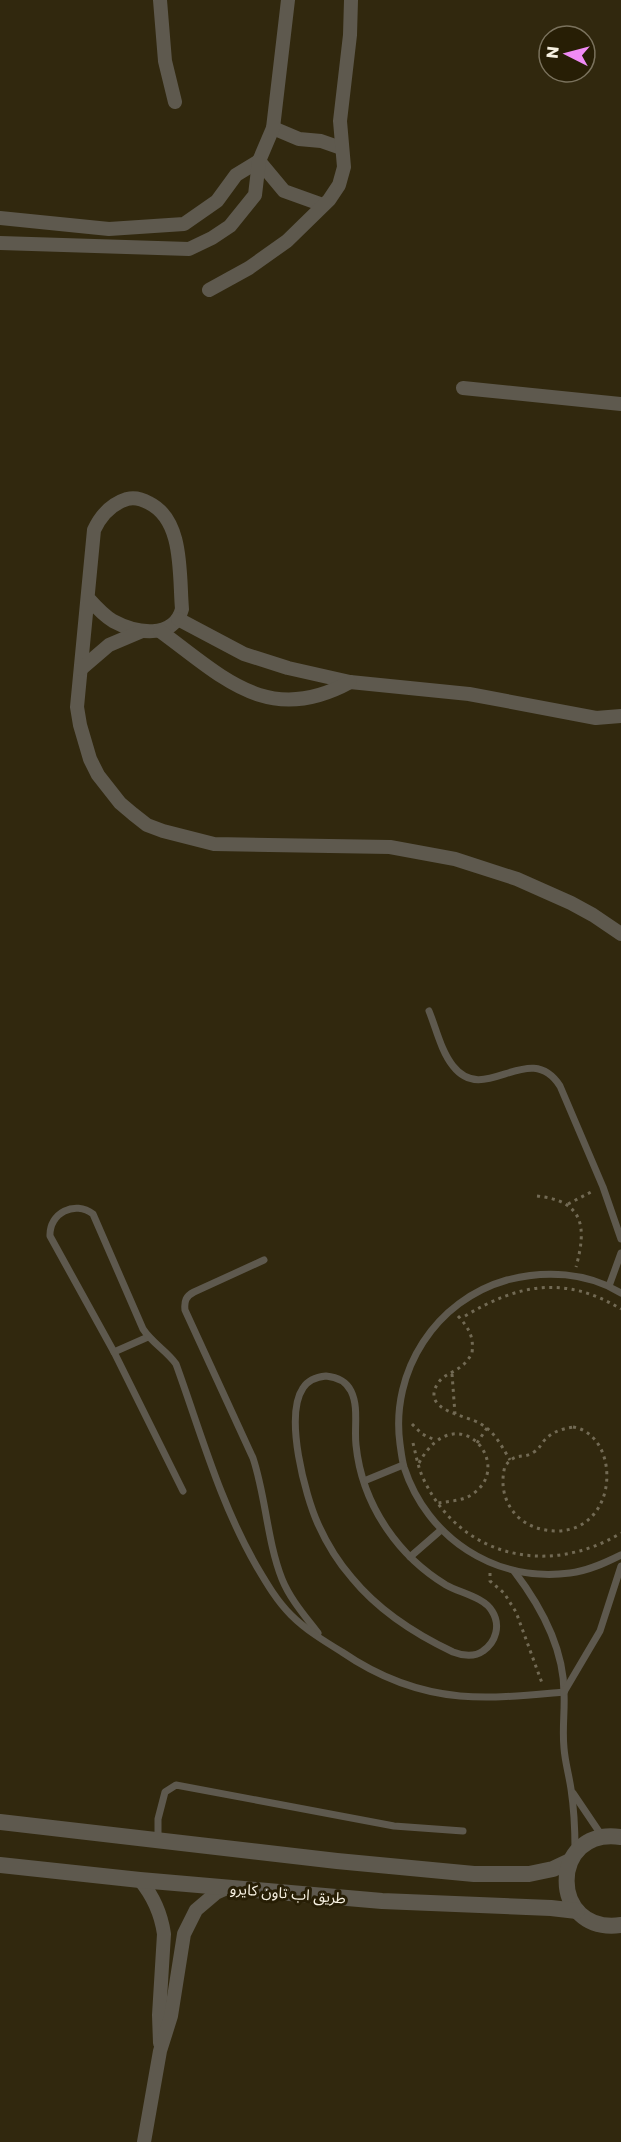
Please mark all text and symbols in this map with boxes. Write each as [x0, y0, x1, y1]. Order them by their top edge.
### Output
north arrow [537, 24, 597, 84]
text: N [541, 45, 565, 60]
street label: طريق اب تاون كايرو [229, 1877, 347, 1909]

